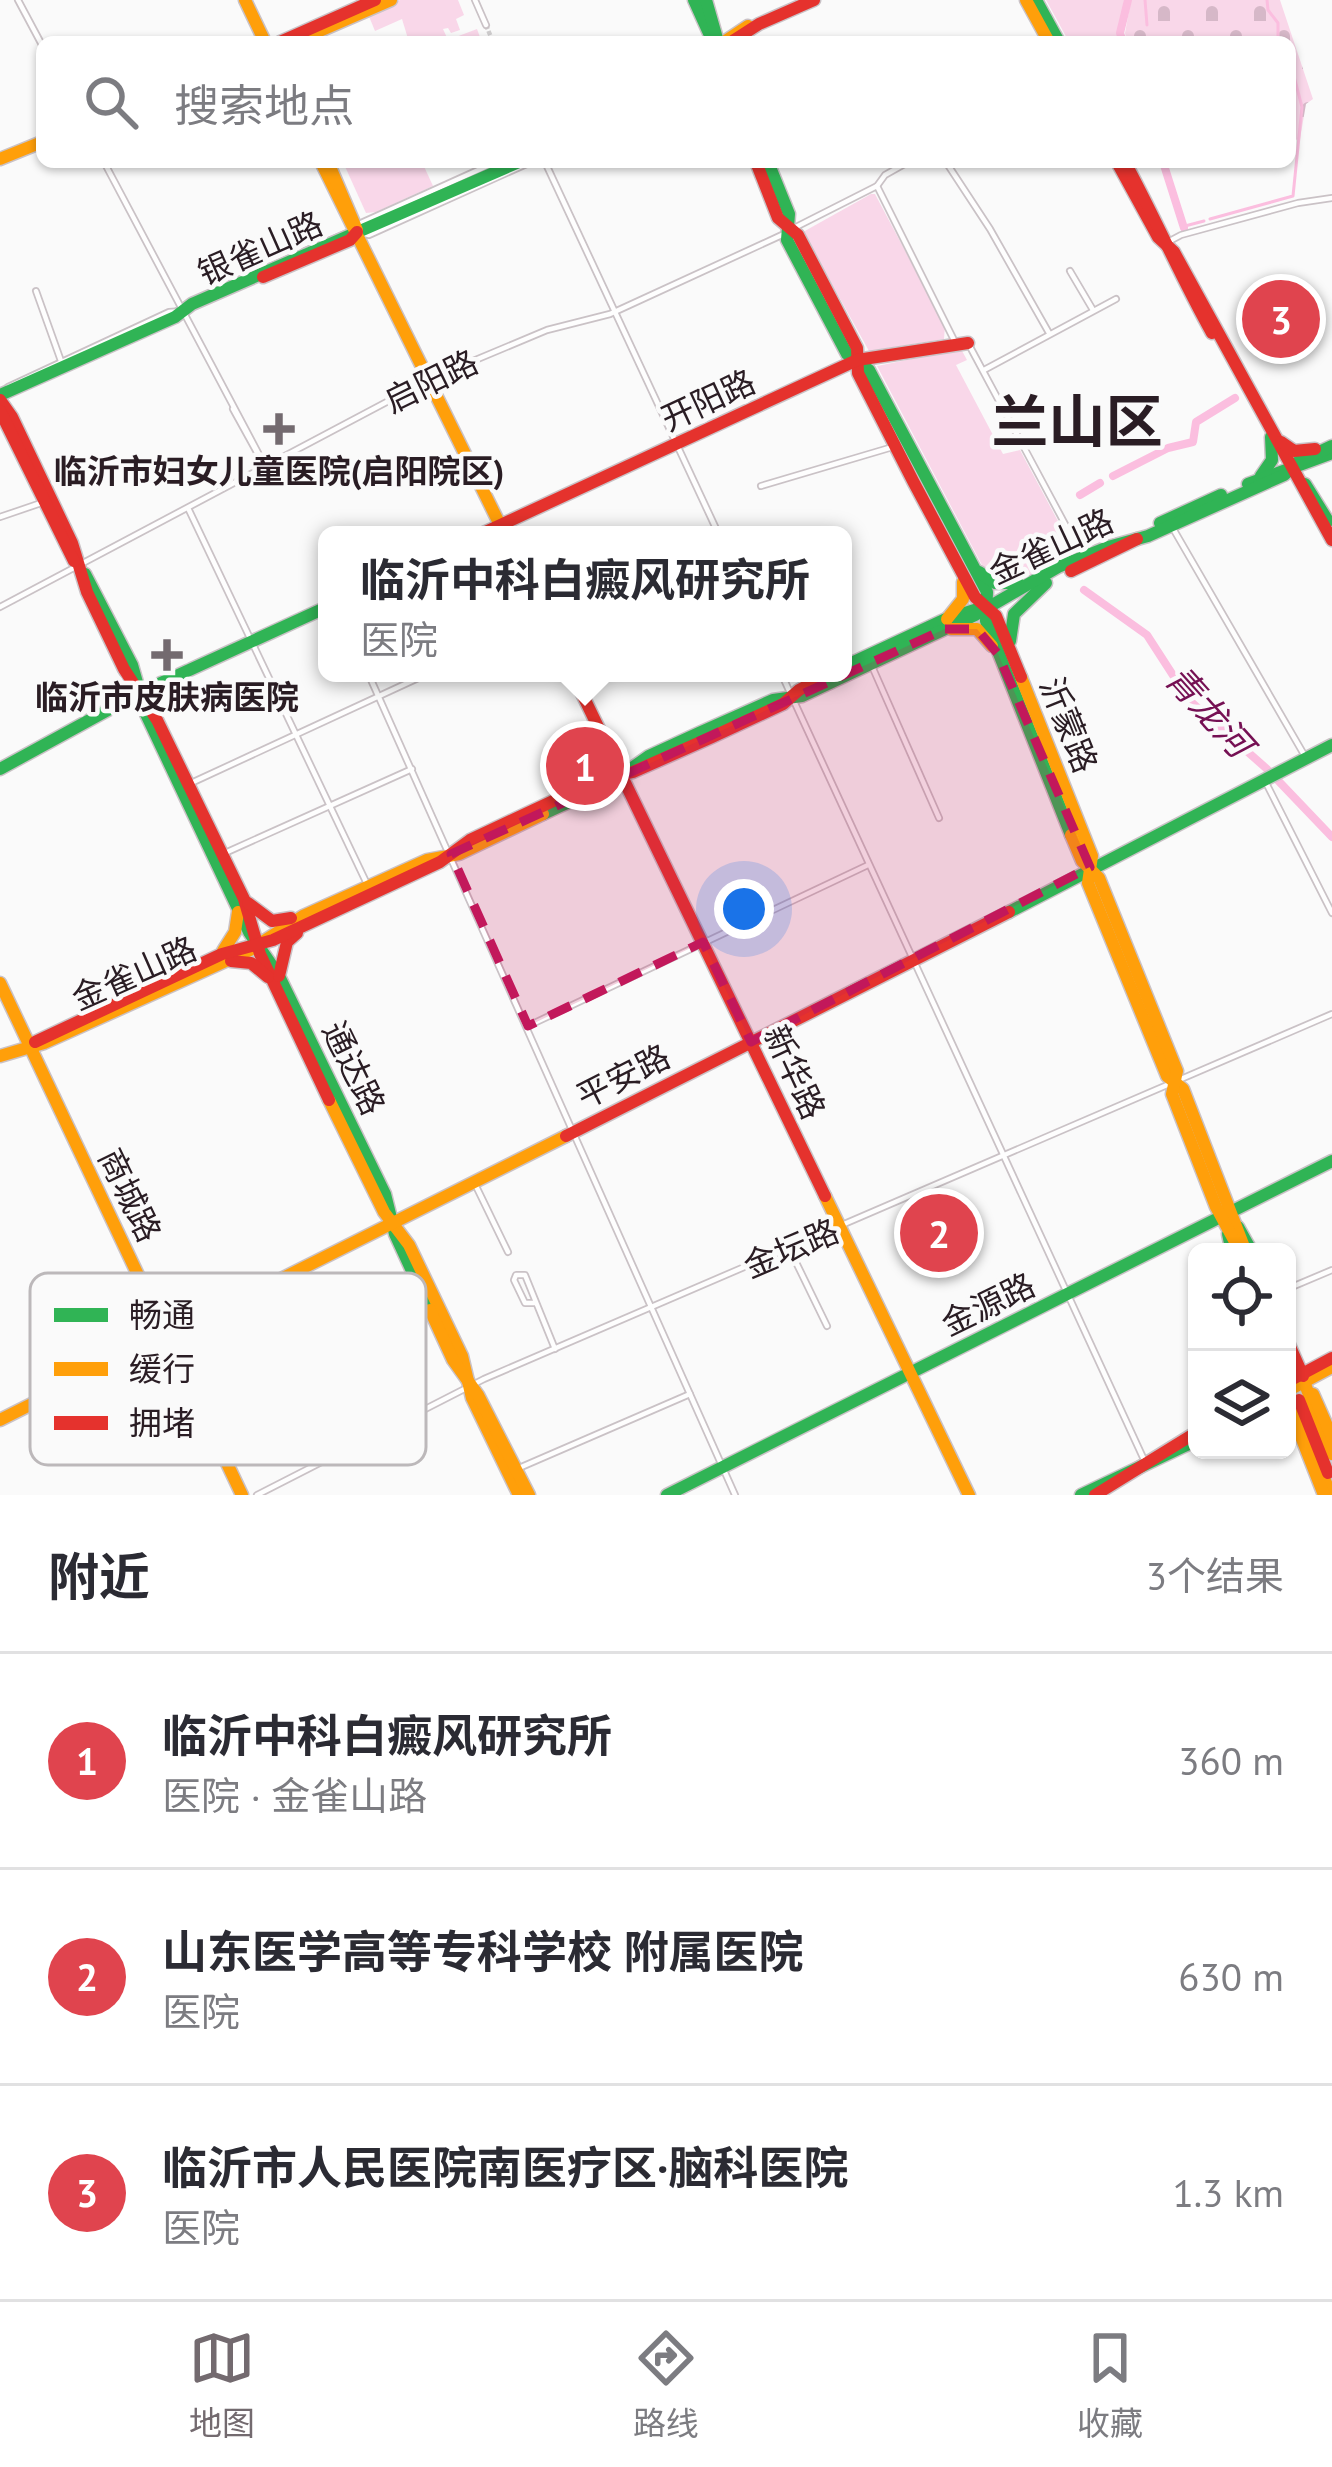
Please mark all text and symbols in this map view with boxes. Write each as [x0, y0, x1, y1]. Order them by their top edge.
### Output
search box [36, 36, 1296, 168]
icon: search [78, 69, 144, 135]
text: 搜索地点 [174, 76, 354, 134]
street label: 银雀山路 [191, 201, 329, 294]
pin: 3 [1242, 274, 1320, 364]
street label: 启阳路 [377, 340, 485, 422]
street label: 开阳路 [654, 359, 762, 440]
district label: 兰山区 [992, 384, 1163, 458]
marker: 临沂市妇女儿童医院(启阳院区) [263, 413, 295, 445]
place label: 临沂市妇女儿童医院(启阳院区) [54, 449, 504, 492]
street label: 金雀山路 [982, 498, 1120, 593]
popup [318, 526, 852, 682]
text: 临沂中科白癜风研究所 [360, 550, 810, 608]
text: 医院 [360, 614, 438, 665]
marker: 临沂市皮肤病医院 [151, 639, 183, 671]
water label: 青龙河 [1156, 655, 1267, 771]
street label: 沂蒙路 [1031, 671, 1108, 779]
place label: 临沂市皮肤病医院 [35, 675, 299, 718]
pin: 1 [546, 721, 624, 811]
your location [714, 879, 774, 939]
street label: 金雀山路 [65, 926, 203, 1019]
street label: 通达路 [313, 1014, 395, 1122]
street label: 新华路 [755, 1018, 836, 1126]
street label: 平安路 [569, 1034, 677, 1117]
street label: 商城路 [89, 1141, 171, 1249]
pin: 2 [900, 1188, 978, 1278]
street label: 金坛路 [737, 1208, 845, 1287]
map controls [1188, 1243, 1296, 1459]
button: locate [1188, 1243, 1296, 1351]
street label: 金源路 [934, 1263, 1042, 1345]
legend [30, 1273, 426, 1465]
text: 畅通 [129, 1293, 195, 1336]
text: 缓行 [129, 1347, 195, 1390]
button: layers [1188, 1351, 1296, 1459]
text: 拥堵 [129, 1401, 195, 1444]
text: 附近 [48, 1543, 150, 1609]
text: 3个结果 [1146, 1550, 1284, 1601]
text: 临沂中科白癜风研究所 [162, 1706, 612, 1764]
text: 1 [76, 1735, 98, 1786]
text: 360 m [1178, 1735, 1284, 1786]
text: 医院 · 金雀山路 [162, 1770, 427, 1821]
text: 山东医学高等专科学校 附属医院 [162, 1922, 803, 1980]
text: 2 [76, 1951, 98, 2002]
text: 630 m [1178, 1951, 1284, 2002]
text: 医院 [162, 1986, 240, 2037]
text: 临沂市人民医院南医疗区·脑科医院 [162, 2138, 848, 2196]
text: 3 [76, 2167, 98, 2218]
text: 1.3 km [1172, 2167, 1284, 2218]
text: 医院 [162, 2202, 240, 2253]
tab: 地图 [189, 2325, 255, 2445]
tab: 路线 [633, 2325, 699, 2445]
tab: 收藏 [1077, 2325, 1143, 2445]

